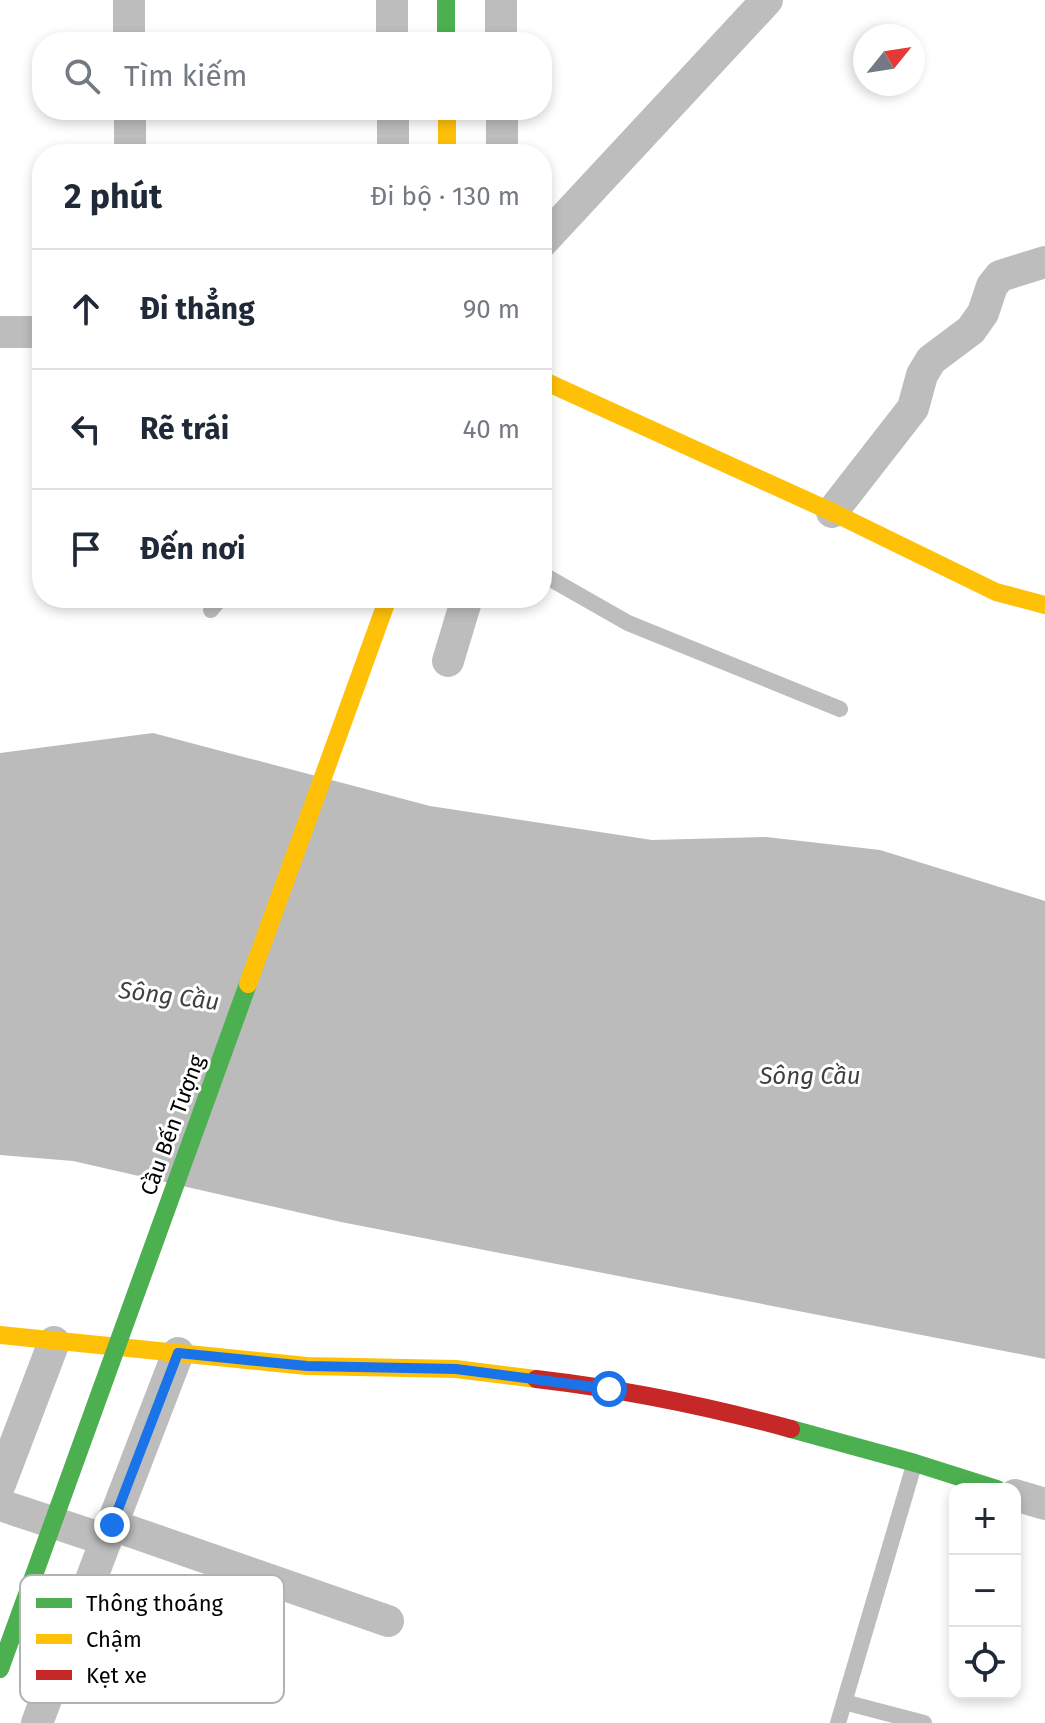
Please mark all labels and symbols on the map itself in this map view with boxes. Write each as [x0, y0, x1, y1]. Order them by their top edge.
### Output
north arrow [853, 24, 925, 96]
water label: Sông Cầu [116, 976, 221, 1016]
street label: Cầu Bến Tượng [135, 1051, 211, 1199]
water label: Sông Cầu [758, 1062, 861, 1090]
route start [591, 1371, 627, 1407]
route end [94, 1507, 130, 1543]
legend [20, 1575, 284, 1703]
text: Thông thoáng [86, 1590, 224, 1617]
text: Chậm [86, 1626, 142, 1653]
text: Kẹt xe [86, 1662, 147, 1689]

